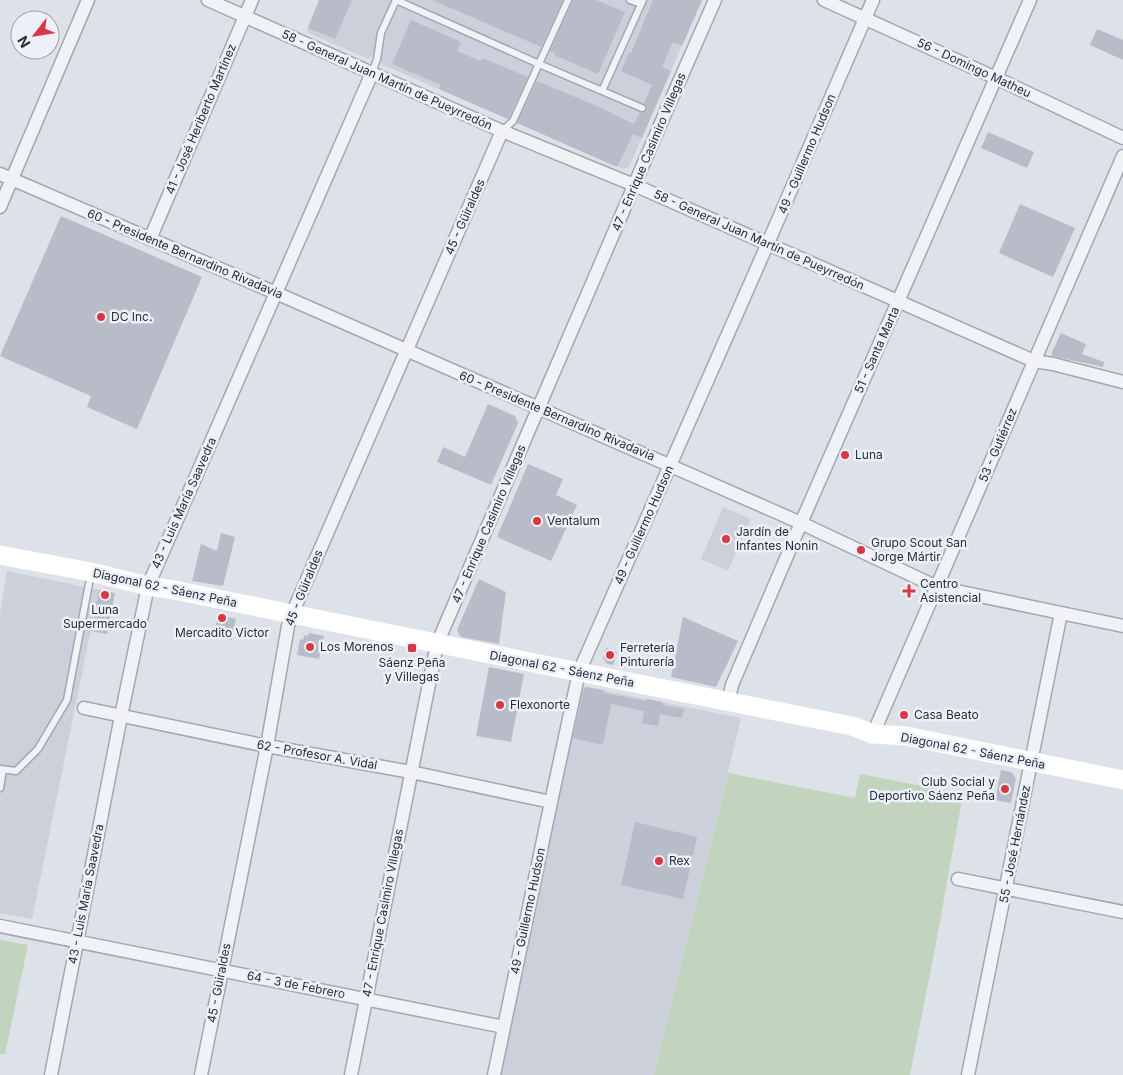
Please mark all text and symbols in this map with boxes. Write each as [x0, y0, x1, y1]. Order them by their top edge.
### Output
north arrow [10, 10, 60, 60]
street label: 58 - General Juan Martín de Pueyrredón [280, 26, 495, 133]
text: N [13, 33, 33, 51]
street label: 56 - Domingo Matheu [915, 35, 1034, 101]
street label: 41 - José Heriberto Martínez [162, 41, 239, 196]
street label: 47 - Enrique Casimiro Villegas [608, 70, 689, 233]
street label: 49 - Guillermo Hudson [774, 92, 839, 216]
street label: 45 - Güiraldes [441, 177, 488, 257]
street label: 58 - General Juan Martín de Pueyrredón [652, 186, 867, 293]
street label: 60 - Presidente Bernardino Rivadavia [85, 205, 285, 302]
street label: 51 - Santa Marta [851, 304, 902, 395]
place label: DC Inc. [111, 309, 152, 324]
marker: DC Inc. [95, 311, 107, 323]
street label: 60 - Presidente Bernardino Rivadavia [457, 367, 657, 464]
street label: 53 - Gutiérrez [975, 405, 1020, 484]
street label: 43 - Luis María Saavedra [148, 435, 219, 571]
street label: 47 - Enrique Casimiro Villegas [448, 442, 529, 605]
place label: Luna [855, 447, 883, 462]
marker: Luna [839, 449, 851, 461]
street label: 49 - Guillermo Hudson [610, 463, 677, 587]
place label: Ventalum [547, 513, 600, 528]
marker: Ventalum [531, 515, 543, 527]
place label: Jardín de Infantes Nonin [736, 524, 818, 553]
marker: Jardín de Infantes Nonin [720, 533, 732, 545]
place label: Grupo Scout San Jorge Mártir [871, 535, 967, 564]
marker: Grupo Scout San Jorge Mártir [855, 544, 867, 556]
street label: 45 - Güiraldes [281, 547, 326, 628]
street label: Diagonal 62 - Sáenz Peña [92, 565, 239, 610]
place label: Centro Asistencial [920, 576, 981, 605]
marker: Centro Asistencial [902, 584, 916, 598]
marker: Luna Supermercado [99, 589, 111, 601]
place label: Luna Supermercado [63, 602, 147, 631]
marker: Mercadito Victor [216, 612, 228, 624]
place label: Mercadito Victor [175, 625, 270, 640]
place label: Los Morenos [320, 639, 394, 654]
place label: Ferretería Pinturería [620, 640, 675, 669]
marker: Los Morenos [304, 641, 316, 653]
marker: Sáenz Peña y Villegas [406, 642, 418, 654]
street label: Diagonal 62 - Sáenz Peña [489, 647, 636, 690]
marker: Ferretería Pinturería [604, 649, 616, 661]
place label: Sáenz Peña y Villegas [379, 655, 445, 684]
place label: Flexonorte [510, 697, 570, 712]
marker: Flexonorte [494, 699, 506, 711]
place label: Casa Beato [914, 707, 979, 722]
marker: Casa Beato [898, 709, 910, 721]
street label: Diagonal 62 - Sáenz Peña [900, 729, 1047, 772]
street label: 62 - Profesor A. Vidal [256, 737, 378, 772]
place label: Club Social y Deportivo Sáenz Peña [869, 774, 995, 803]
marker: Club Social y Deportivo Sáenz Peña [999, 783, 1011, 795]
street label: 55 - José Hernández [996, 784, 1033, 904]
street label: 43 - Luis María Saavedra [65, 823, 106, 965]
street label: 47 - Enrique Casimiro Villegas [359, 828, 406, 998]
street label: 49 - Guillermo Hudson [507, 846, 548, 976]
place label: Rex [669, 853, 690, 868]
marker: Rex [653, 855, 665, 867]
street label: 45 - Güiraldes [203, 942, 234, 1024]
street label: 64 - 3 de Febrero [246, 968, 346, 1001]

